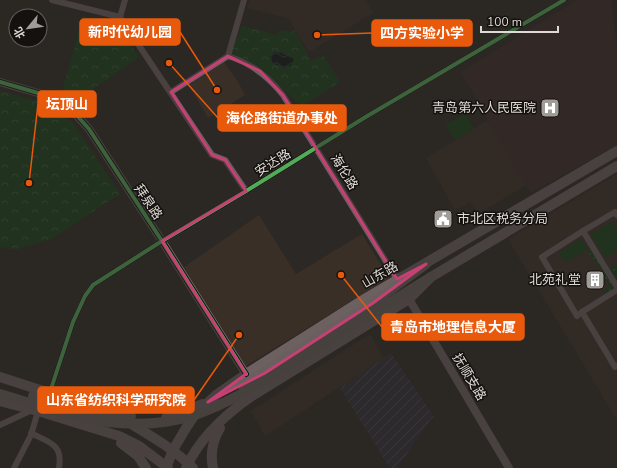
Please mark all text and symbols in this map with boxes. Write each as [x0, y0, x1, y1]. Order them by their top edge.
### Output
north arrow [8, 8, 48, 48]
scale bar [481, 8, 558, 34]
text: 100 m [487, 14, 522, 30]
callout: 新时代幼儿园 [80, 19, 180, 45]
callout: 四方实验小学 [372, 20, 472, 46]
text: 新时代幼儿园 [88, 23, 172, 42]
text: 北 [10, 24, 29, 41]
text: 四方实验小学 [380, 24, 464, 43]
callout: 坛顶山 [38, 91, 96, 117]
text: 坛顶山 [46, 95, 88, 114]
hospital icon: 青岛第六人民医院 [539, 97, 561, 119]
place label: 青岛第六人民医院 [432, 99, 536, 117]
callout: 海伦路街道办事处 [218, 105, 346, 131]
text: 海伦路街道办事处 [226, 109, 338, 128]
street label: 安达路 [252, 145, 294, 181]
street label: 海伦路 [326, 151, 362, 193]
street label: 拜泉路 [130, 181, 166, 223]
public building icon: 市北区税务分局 [432, 208, 454, 230]
place label: 市北区税务分局 [457, 210, 548, 228]
street label: 山东路 [359, 257, 401, 293]
building icon: 北苑礼堂 [584, 269, 606, 291]
place label: 北苑礼堂 [529, 271, 581, 289]
callout: 青岛市地理信息大厦 [382, 314, 524, 340]
text: 青岛市地理信息大厦 [390, 318, 516, 337]
street label: 抚顺支路 [448, 350, 490, 404]
callout: 山东省纺织科学研究院 [38, 387, 194, 413]
text: 山东省纺织科学研究院 [46, 391, 186, 410]

